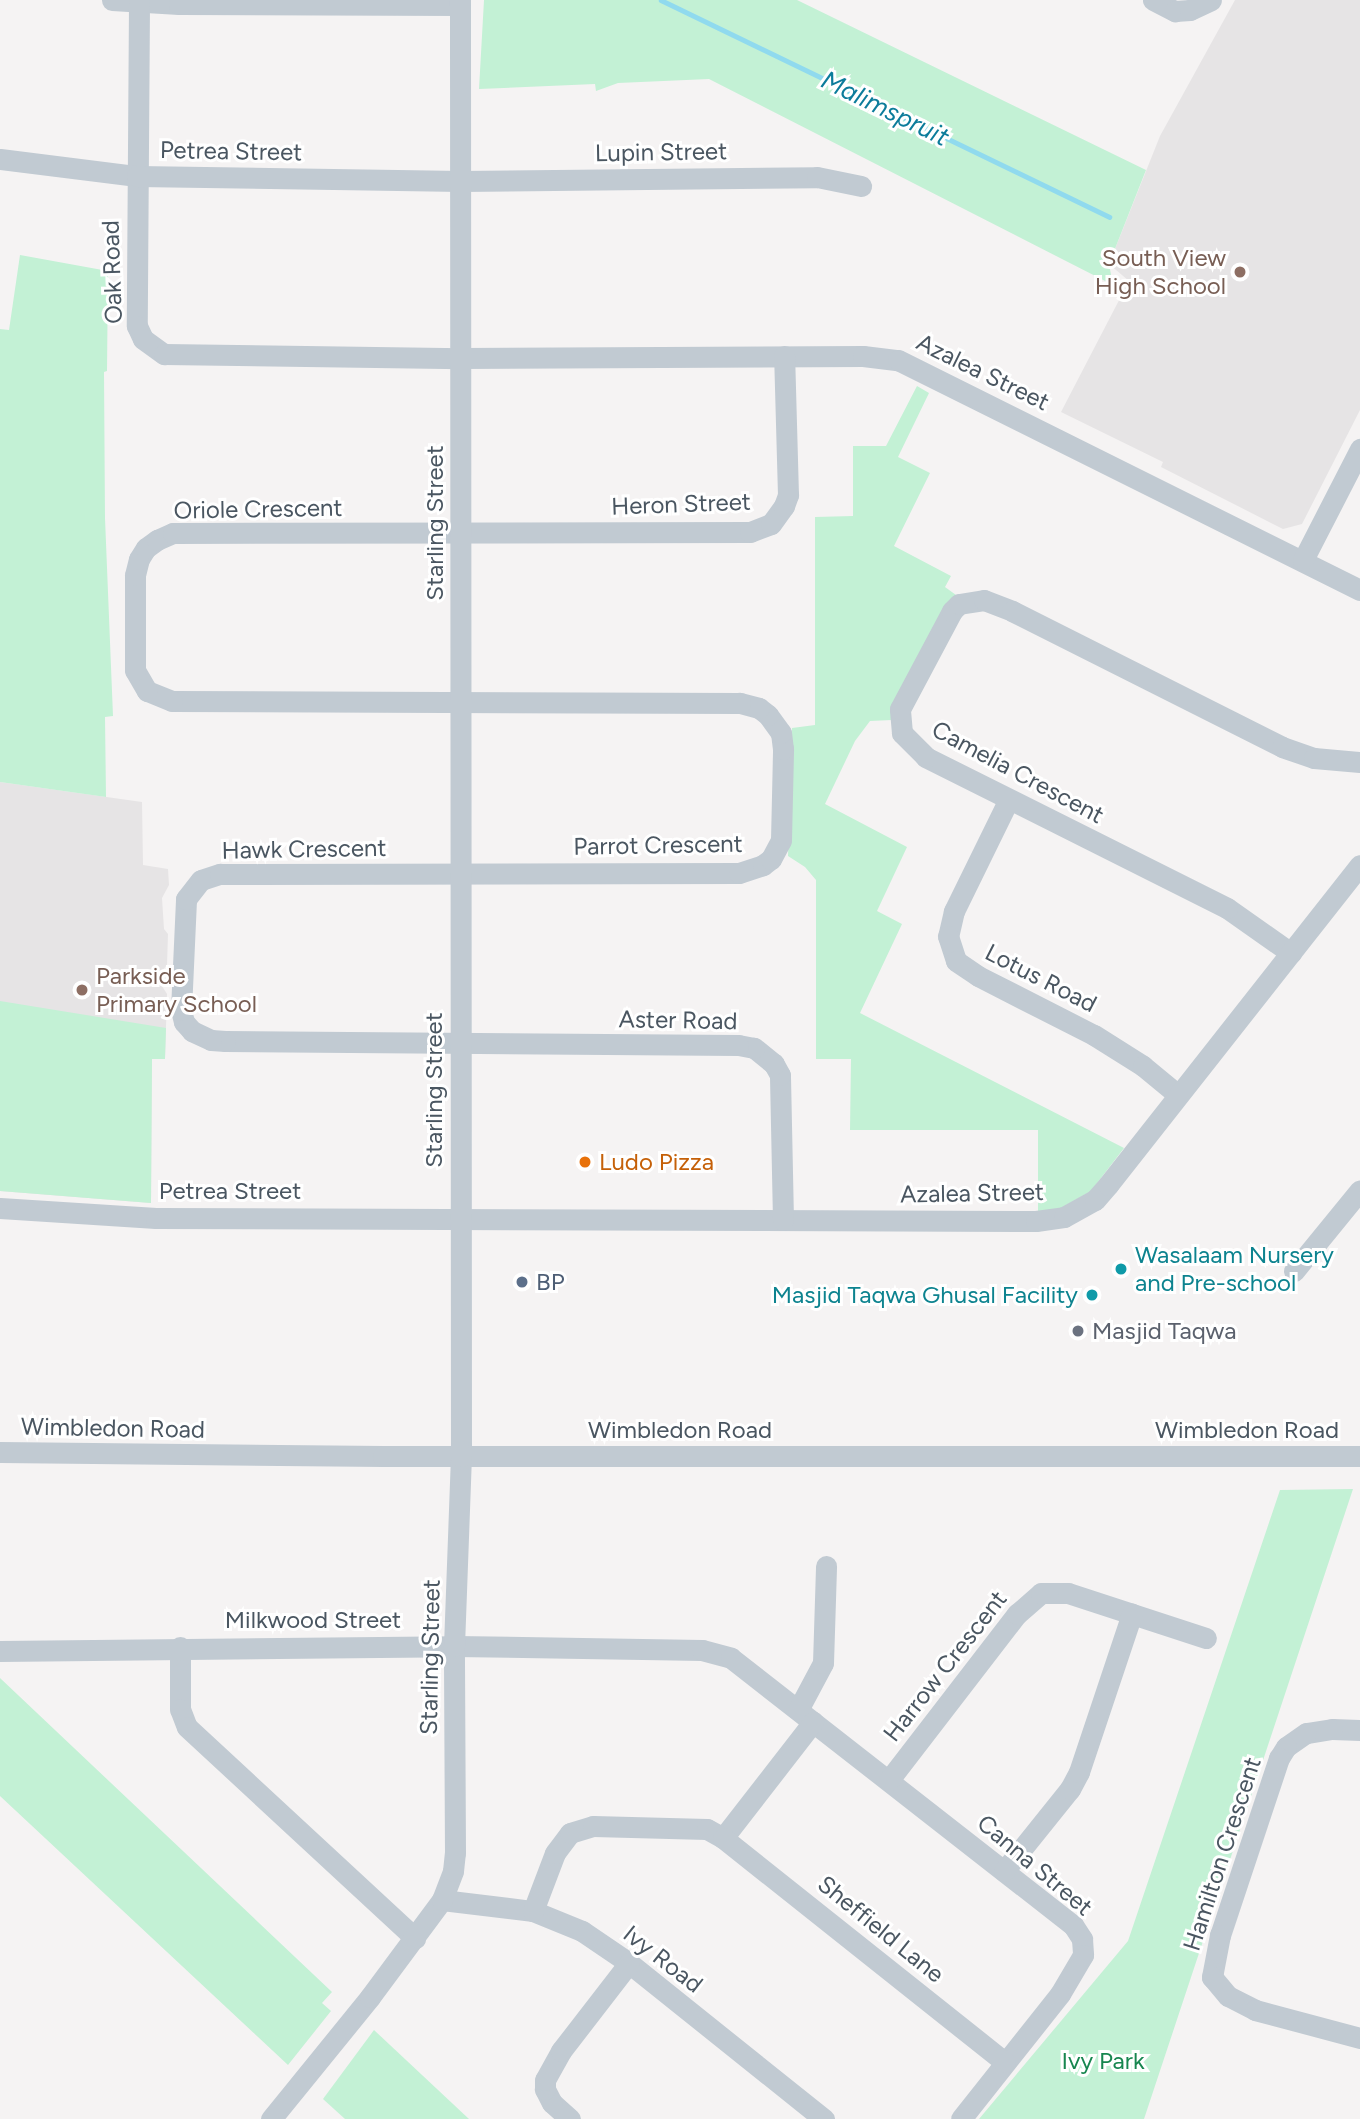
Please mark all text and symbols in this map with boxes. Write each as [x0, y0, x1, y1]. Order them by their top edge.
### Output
water label: Malimspruit [816, 65, 954, 153]
street label: Petrea Street [160, 135, 302, 167]
street label: Lupin Street [595, 136, 727, 168]
street label: Oak Road [96, 220, 128, 324]
place label: South View High School [1095, 244, 1226, 300]
marker: South View High School [1232, 264, 1248, 280]
street label: Azalea Street [912, 327, 1054, 417]
street label: Starling Street [421, 445, 449, 601]
street label: Heron Street [611, 487, 751, 521]
street label: Oriole Crescent [173, 493, 343, 525]
street label: Camelia Crescent [927, 715, 1109, 829]
street label: Parrot Crescent [573, 829, 743, 861]
street label: Hawk Crescent [221, 833, 387, 865]
street label: Lotus Road [980, 938, 1102, 1018]
place label: Parkside Primary School [96, 962, 257, 1018]
marker: Parkside Primary School [74, 982, 90, 998]
street label: Aster Road [618, 1005, 738, 1035]
street label: Starling Street [420, 1012, 448, 1168]
place label: Ludo Pizza [599, 1148, 714, 1176]
marker: Ludo Pizza [577, 1154, 593, 1170]
street label: Petrea Street [159, 1177, 301, 1205]
street label: Azalea Street [900, 1177, 1044, 1209]
place label: Wasalaam Nursery and Pre-school [1135, 1241, 1334, 1297]
marker: Wasalaam Nursery and Pre-school [1113, 1261, 1129, 1277]
place label: BP [536, 1268, 565, 1296]
marker: BP [514, 1274, 530, 1290]
place label: Masjid Taqwa Ghusal Facility [772, 1281, 1078, 1309]
marker: Masjid Taqwa Ghusal Facility [1084, 1287, 1100, 1303]
place label: Masjid Taqwa [1092, 1317, 1236, 1345]
marker: Masjid Taqwa [1070, 1323, 1086, 1339]
street label: Wimbledon Road [21, 1412, 205, 1444]
street label: Wimbledon Road [588, 1416, 772, 1444]
street label: Wimbledon Road [1155, 1416, 1339, 1444]
street label: Starling Street [414, 1579, 446, 1735]
street label: Harrow Crescent [877, 1585, 1013, 1747]
street label: Milkwood Street [225, 1606, 401, 1634]
street label: Hamilton Crescent [1177, 1753, 1267, 1955]
street label: Canna Street [971, 1808, 1099, 1922]
street label: Sheffield Lane [812, 1869, 950, 1989]
street label: Ivy Road [618, 1919, 708, 1999]
park label: Ivy Park [1061, 2047, 1145, 2075]

